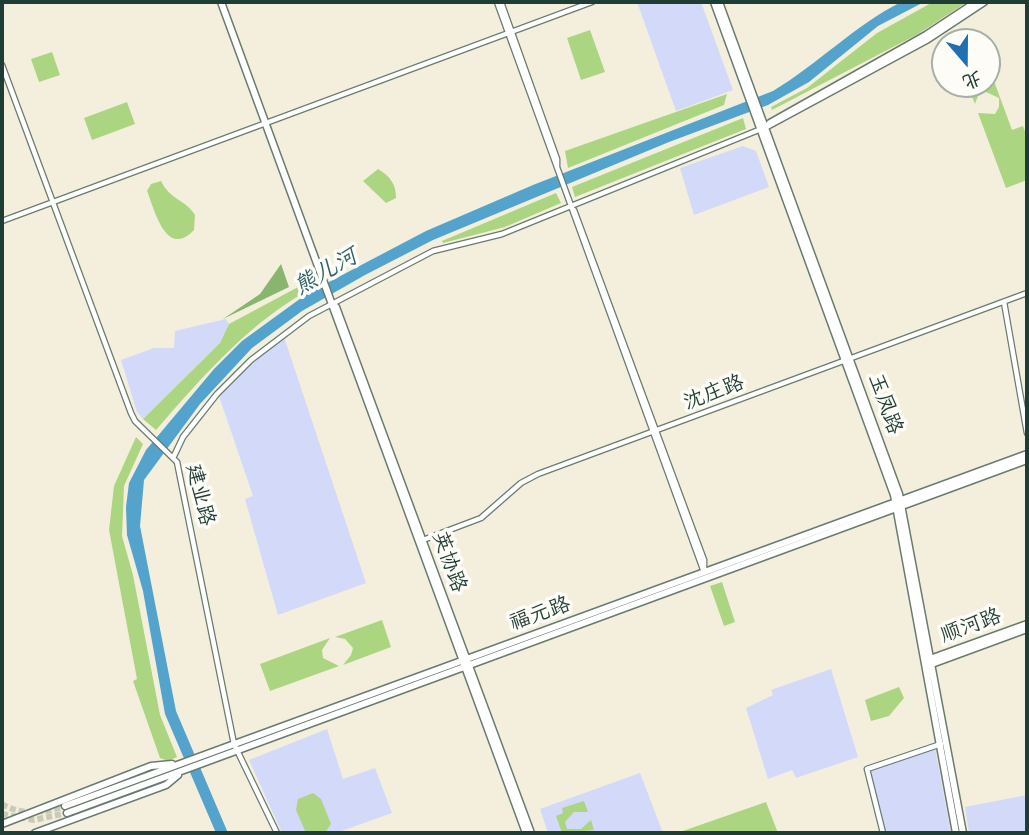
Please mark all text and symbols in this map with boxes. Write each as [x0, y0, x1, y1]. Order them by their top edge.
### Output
north arrow [931, 28, 1001, 98]
text: 北 [959, 65, 986, 96]
water label: 熊儿河 [289, 243, 363, 301]
street label: 沈庄路 [680, 370, 748, 416]
street label: 玉凤路 [862, 370, 908, 438]
street label: 建业路 [180, 461, 220, 529]
street label: 英协路 [426, 528, 472, 596]
street label: 福元路 [506, 592, 574, 636]
street label: 顺河路 [937, 603, 1005, 649]

